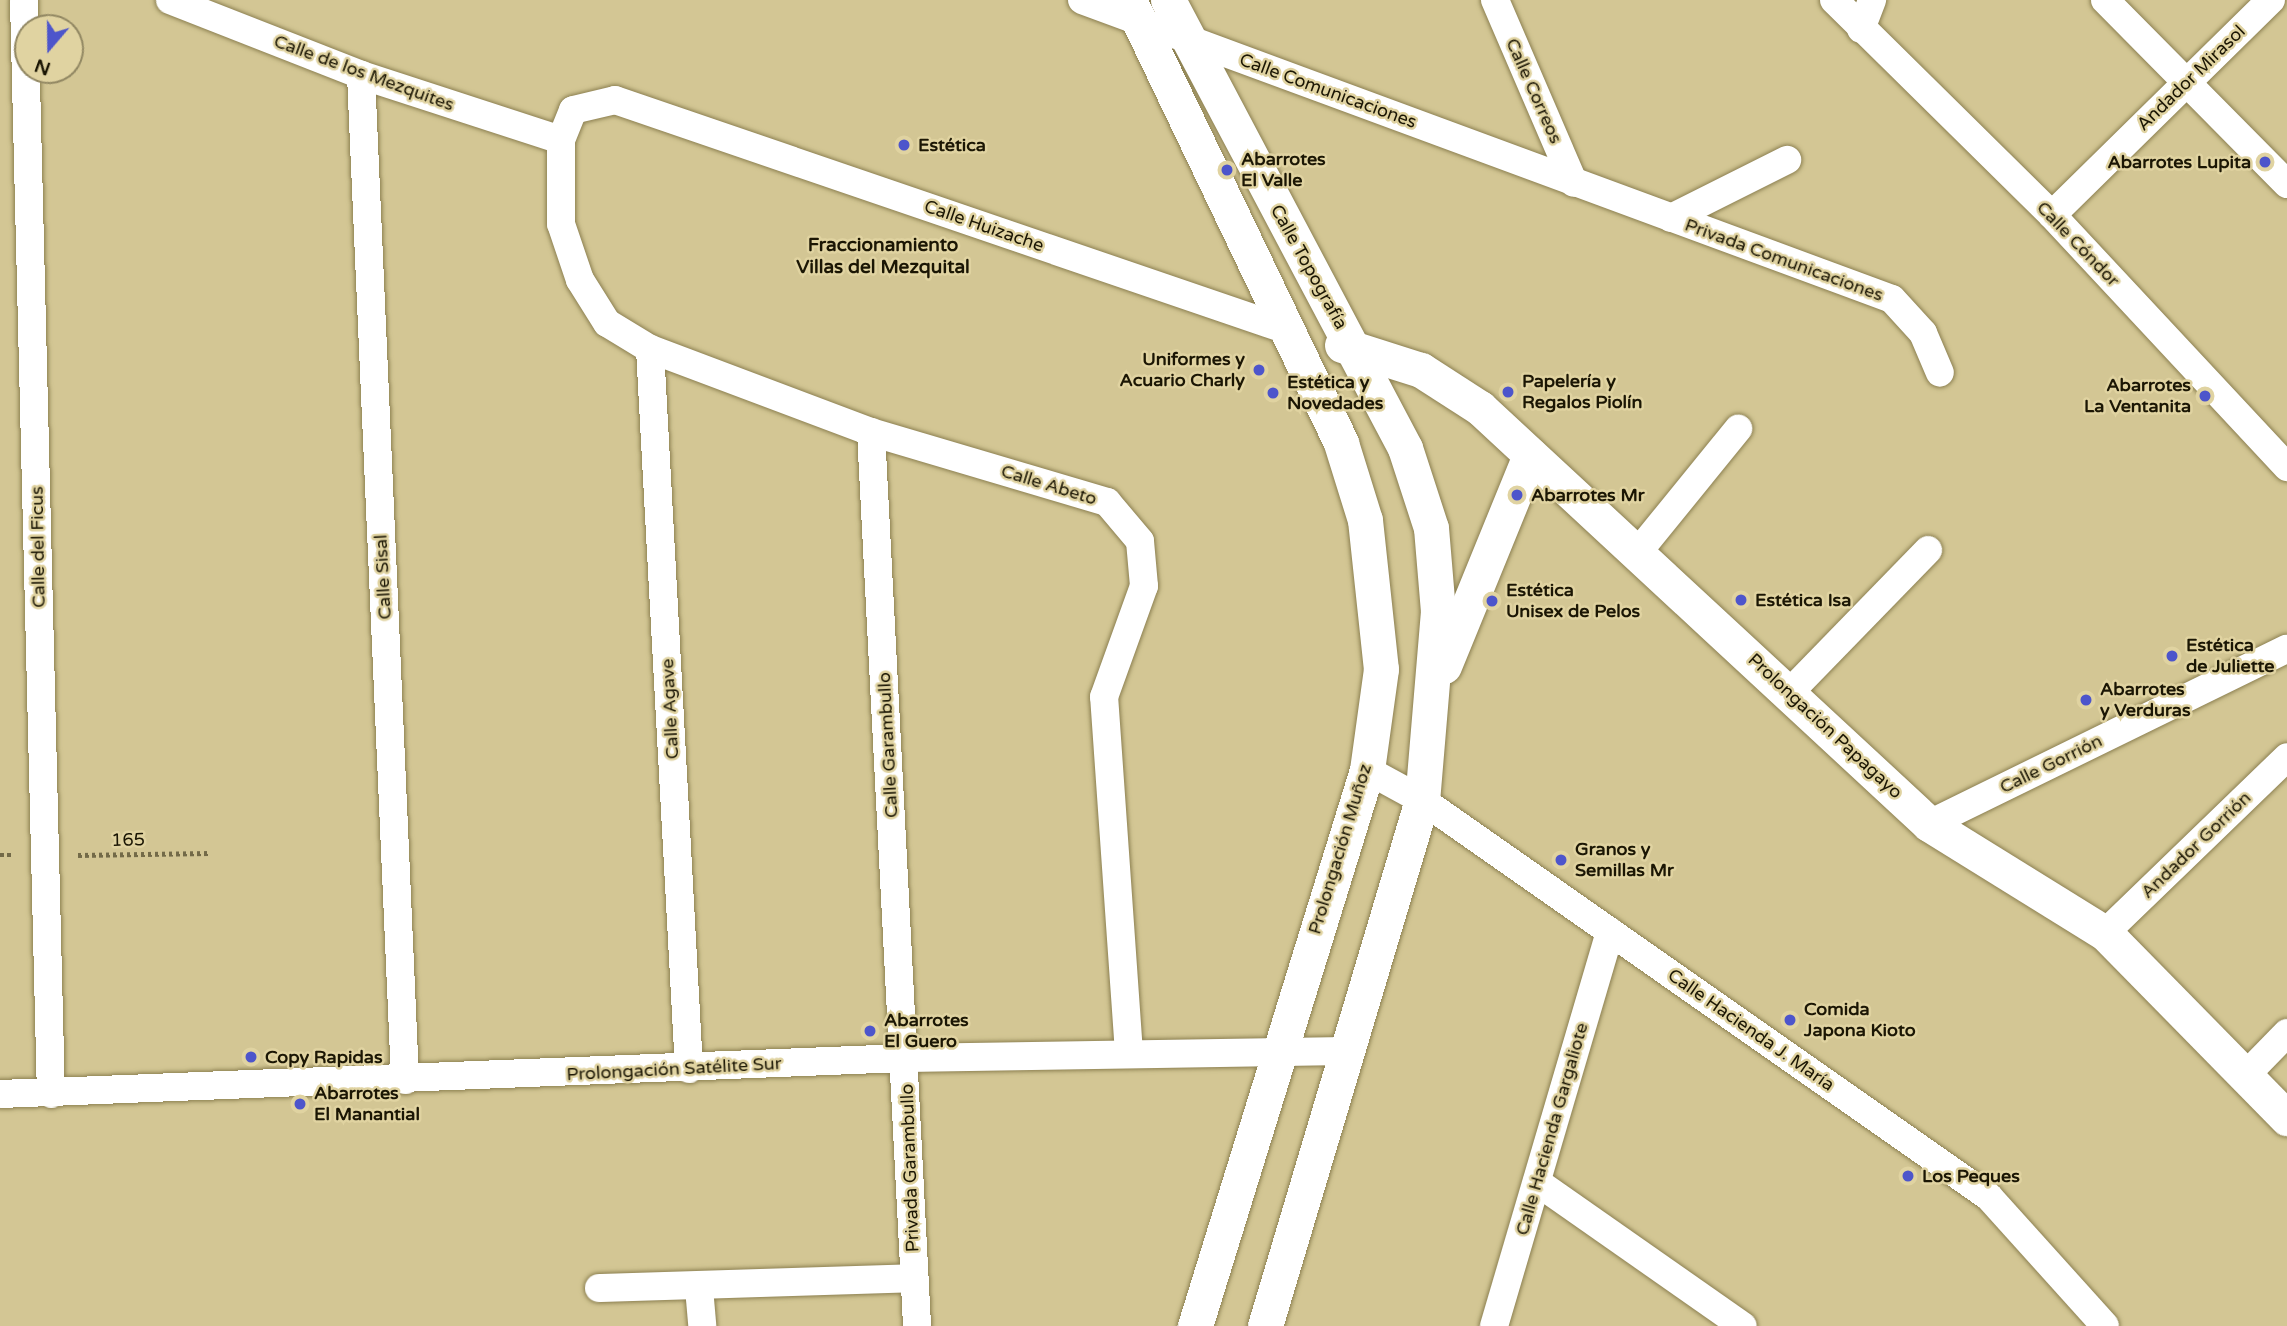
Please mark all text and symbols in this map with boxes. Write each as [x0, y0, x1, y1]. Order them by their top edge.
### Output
north arrow [14, 14, 84, 84]
street label: Andador Mirasol [2132, 21, 2250, 135]
street label: Calle de los Mezquites [271, 30, 457, 116]
street label: Calle Correos [1501, 35, 1567, 147]
street label: Calle Comunicaciones [1236, 49, 1420, 133]
text: N [32, 54, 53, 80]
place label: Estética [918, 134, 986, 156]
marker: Estética [896, 137, 912, 153]
place label: Abarrotes El Valle [1241, 149, 1326, 192]
place label: Abarrotes Lupita [2107, 151, 2251, 173]
marker: Abarrotes Lupita [2257, 154, 2273, 170]
marker: Abarrotes El Valle [1219, 162, 1235, 178]
street label: Calle Huizache [921, 195, 1047, 257]
street label: Calle Cóndor [2032, 197, 2124, 291]
street label: Calle Topografía [1266, 201, 1352, 333]
street label: Privada Comunicaciones [1682, 214, 1886, 306]
district label: Fraccionamiento Villas del Mezquital [796, 235, 970, 279]
place label: Uniformes y Acuario Charly [1119, 349, 1245, 392]
marker: Uniformes y Acuario Charly [1251, 362, 1267, 378]
place label: Papelería y Regalos Piolín [1522, 371, 1643, 414]
place label: Estética y Novedades [1287, 372, 1383, 414]
place label: Abarrotes La Ventanita [2084, 375, 2191, 418]
marker: Papelería y Regalos Piolín [1500, 384, 1516, 400]
marker: Estética y Novedades [1265, 385, 1281, 401]
marker: Abarrotes La Ventanita [2197, 388, 2213, 404]
street label: Calle Abeto [998, 460, 1100, 510]
place label: Abarrotes Mr [1531, 484, 1645, 506]
street label: Calle del Ficus [26, 486, 50, 608]
marker: Abarrotes Mr [1509, 487, 1525, 503]
street label: Calle Sisal [370, 534, 396, 620]
place label: Estética Unisex de Pelos [1506, 580, 1640, 622]
place label: Estética Isa [1755, 589, 1851, 611]
marker: Estética Isa [1733, 592, 1749, 608]
marker: Estética Unisex de Pelos [1484, 593, 1500, 609]
place label: Estética de Juliette [2186, 635, 2275, 678]
marker: Estética de Juliette [2164, 648, 2180, 664]
street label: Prolongación Papagayo [1743, 649, 1907, 803]
street label: Calle Agave [657, 658, 683, 760]
street label: Calle Garambullo [873, 672, 903, 818]
place label: Abarrotes y Verduras [2100, 679, 2191, 722]
marker: Abarrotes y Verduras [2078, 692, 2094, 708]
street label: Calle Gorrión [1996, 730, 2106, 798]
street label: Prolongación Muñoz [1304, 761, 1376, 937]
street label: Andador Gorrión [2137, 787, 2255, 903]
street label: 165 [111, 829, 145, 851]
place label: Granos y Semillas Mr [1575, 839, 1674, 882]
marker: Granos y Semillas Mr [1553, 852, 1569, 868]
street label: Calle Hacienda J. María [1664, 964, 1838, 1096]
place label: Comida Japona Kioto [1804, 999, 1916, 1042]
place label: Abarrotes El Guero [884, 1010, 969, 1052]
marker: Comida Japona Kioto [1782, 1012, 1798, 1028]
street label: Calle Hacienda Gargaliote [1511, 1020, 1593, 1238]
marker: Abarrotes El Guero [862, 1023, 878, 1039]
place label: Copy Rapidas [265, 1046, 383, 1068]
marker: Copy Rapidas [243, 1049, 259, 1065]
street label: Prolongación Satélite Sur [566, 1053, 782, 1085]
place label: Abarrotes El Manantial [314, 1083, 420, 1126]
street label: Privada Garambullo [896, 1083, 924, 1253]
marker: Abarrotes El Manantial [292, 1096, 308, 1112]
place label: Los Peques [1922, 1165, 2020, 1187]
marker: Los Peques [1900, 1168, 1916, 1184]

